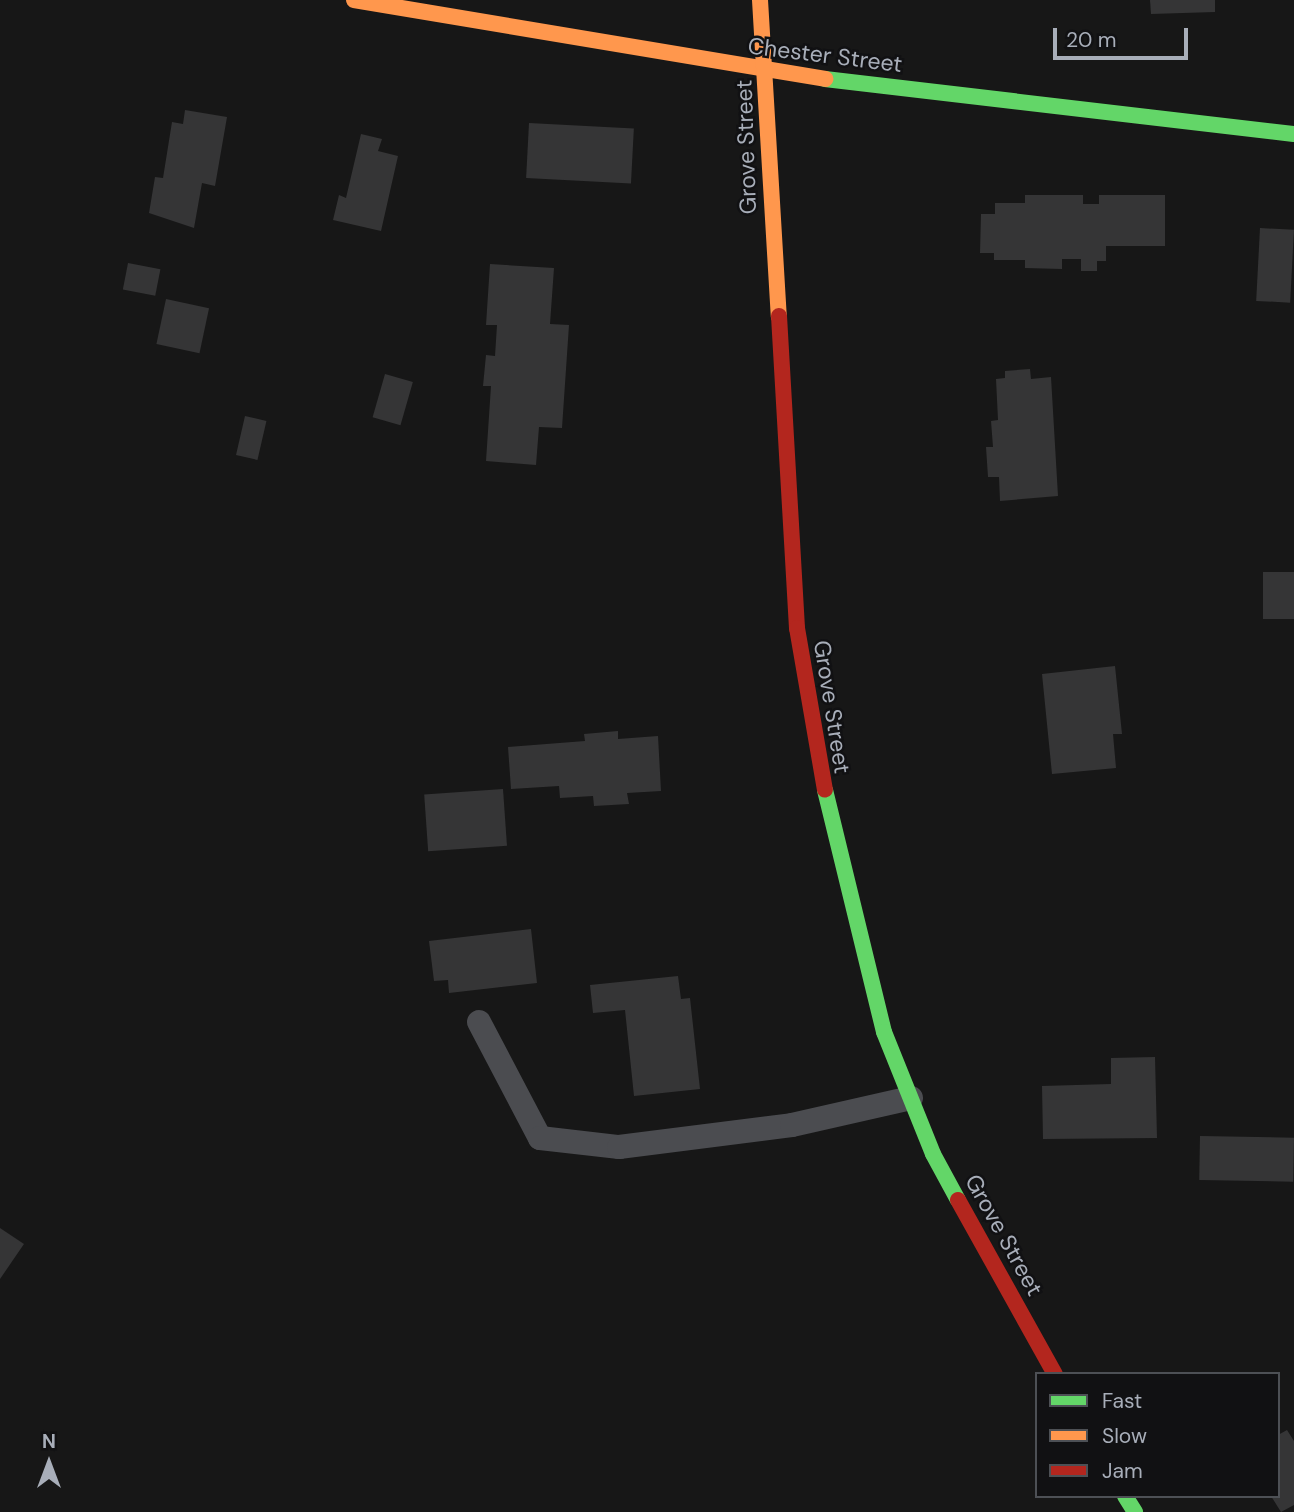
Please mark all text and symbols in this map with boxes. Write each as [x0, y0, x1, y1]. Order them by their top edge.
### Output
scale bar [1056, 14, 1191, 58]
text: 20 m [1066, 26, 1117, 54]
street label: Chester Street [746, 32, 904, 78]
street label: Grove Street [730, 79, 762, 215]
street label: Grove Street [808, 638, 856, 776]
street label: Grove Street [959, 1169, 1049, 1301]
legend [1035, 1372, 1280, 1498]
text: Fast [1102, 1387, 1142, 1415]
text: Slow [1102, 1422, 1147, 1450]
north arrow [14, 1428, 84, 1498]
text: N [42, 1429, 56, 1454]
text: Jam [1102, 1457, 1143, 1485]

